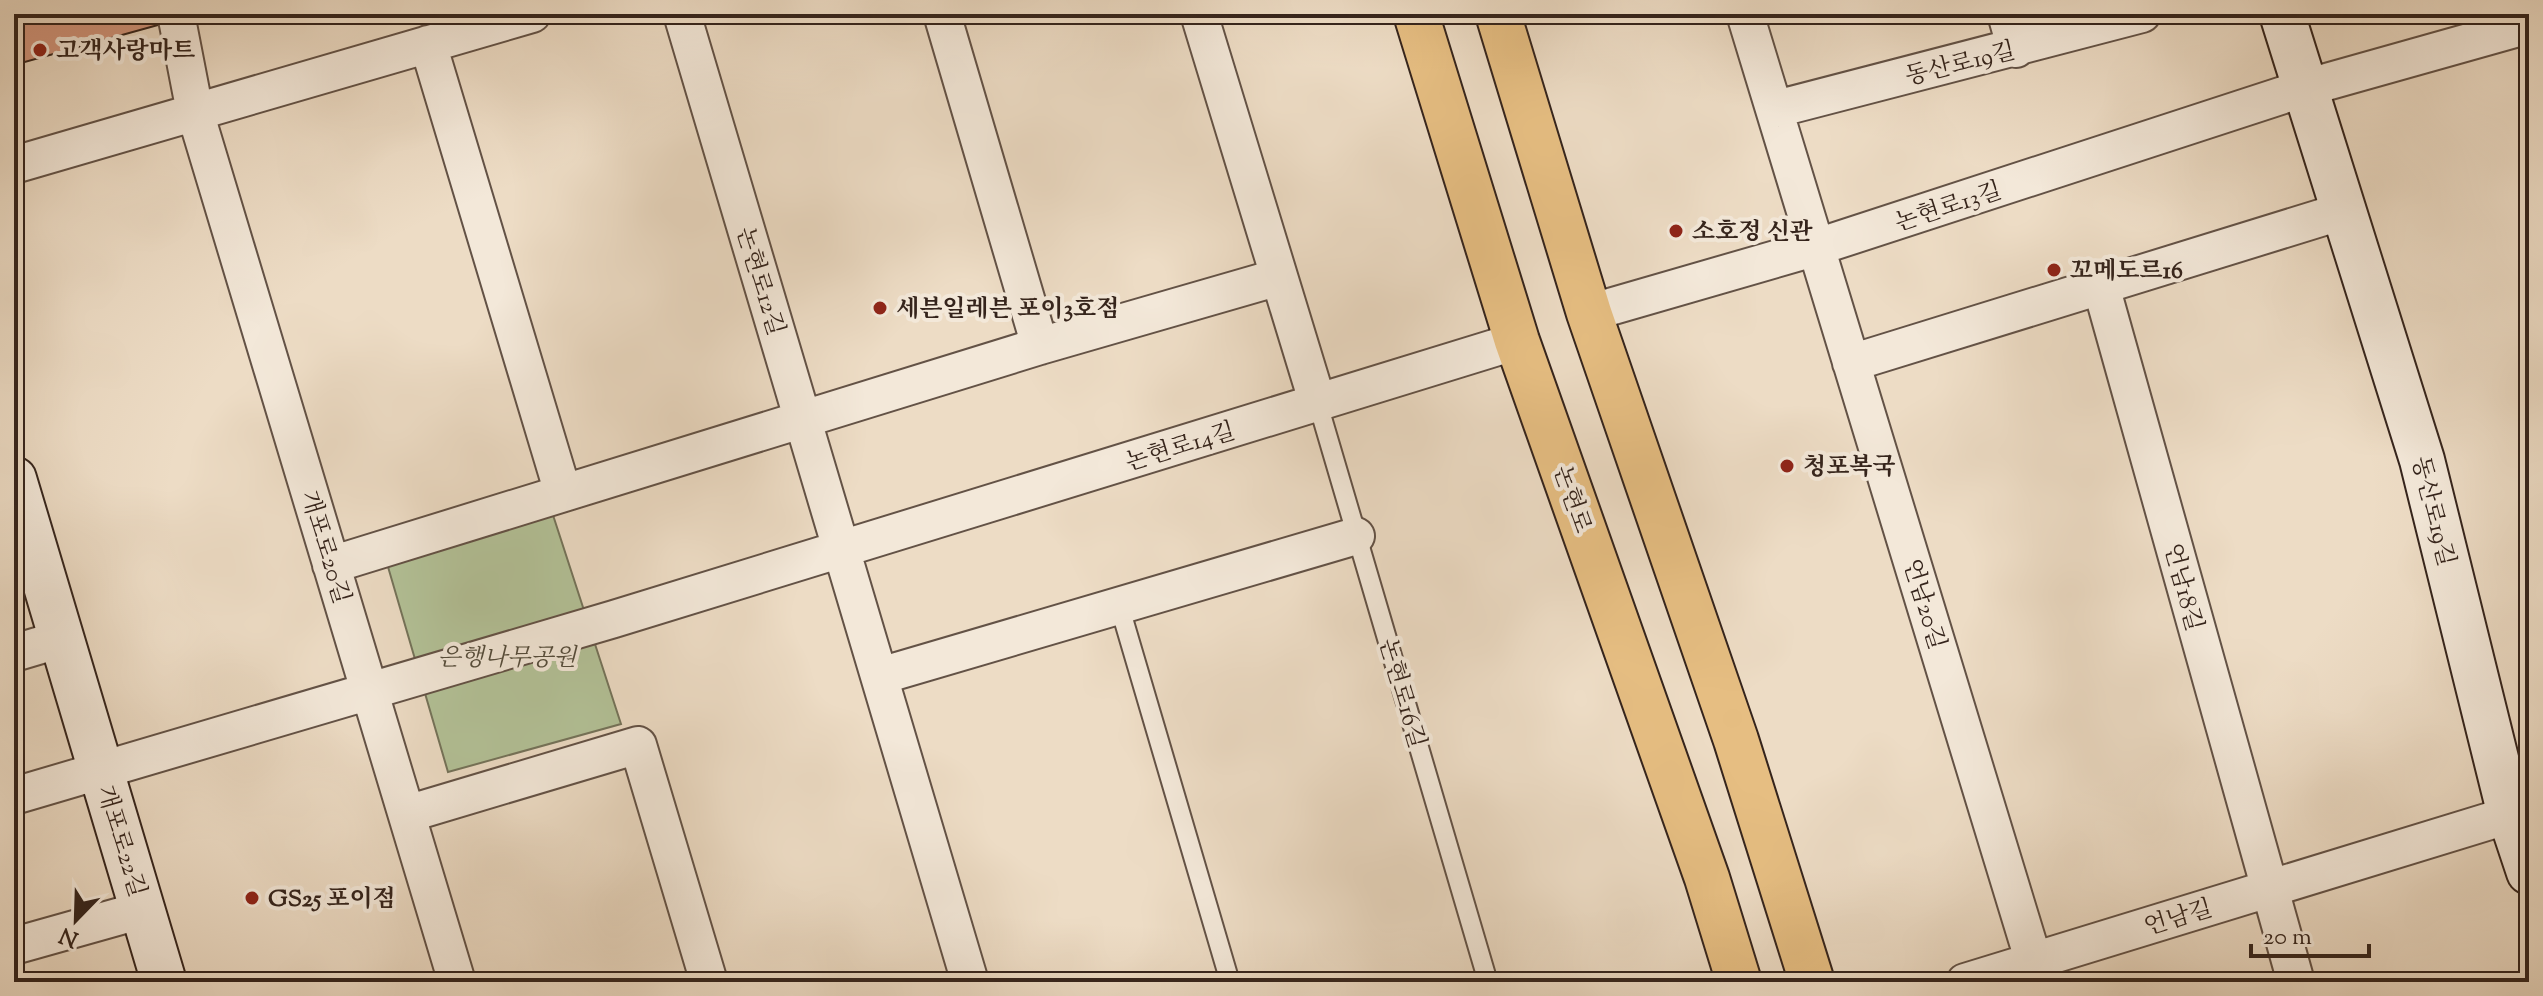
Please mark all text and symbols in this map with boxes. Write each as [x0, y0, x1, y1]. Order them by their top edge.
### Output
place label: 고객사랑마트 [56, 35, 195, 69]
street label: 동산로19길 [1902, 35, 2019, 95]
marker: 고객사랑마트 [31, 41, 49, 59]
street label: 논현로13길 [1891, 175, 2006, 241]
place label: 소호정 신관 [1692, 216, 1813, 250]
marker: 소호정 신관 [1667, 222, 1685, 240]
street label: 논현로12길 [726, 223, 792, 340]
place label: 꼬메도르16 [2070, 255, 2183, 289]
marker: 꼬메도르16 [2045, 261, 2063, 279]
place label: 세븐일레븐 포이3호점 [896, 293, 1119, 327]
marker: 세븐일레븐 포이3호점 [871, 299, 889, 317]
street label: 논현로14길 [1122, 415, 1240, 481]
place label: 청포복국 [1803, 451, 1896, 485]
street label: 동산로19길 [2402, 453, 2462, 570]
marker: 청포복국 [1778, 457, 1796, 475]
street label: 논현로 [1544, 461, 1599, 538]
street label: 개포로20길 [291, 487, 357, 608]
street label: 언남18길 [2154, 540, 2210, 635]
street label: 언남20길 [1893, 555, 1953, 654]
street label: 논현로16길 [1369, 635, 1433, 752]
park label: 은행나무공원 [437, 642, 578, 676]
street label: 개포로22길 [87, 782, 153, 902]
north arrow [36, 880, 116, 960]
place label: GS25 포이점 [268, 883, 396, 917]
marker: GS25 포이점 [243, 889, 261, 907]
street label: 언남길 [2140, 892, 2217, 945]
scale bar [2251, 908, 2369, 958]
text: N [55, 917, 84, 954]
text: 20 m [2263, 921, 2312, 955]

